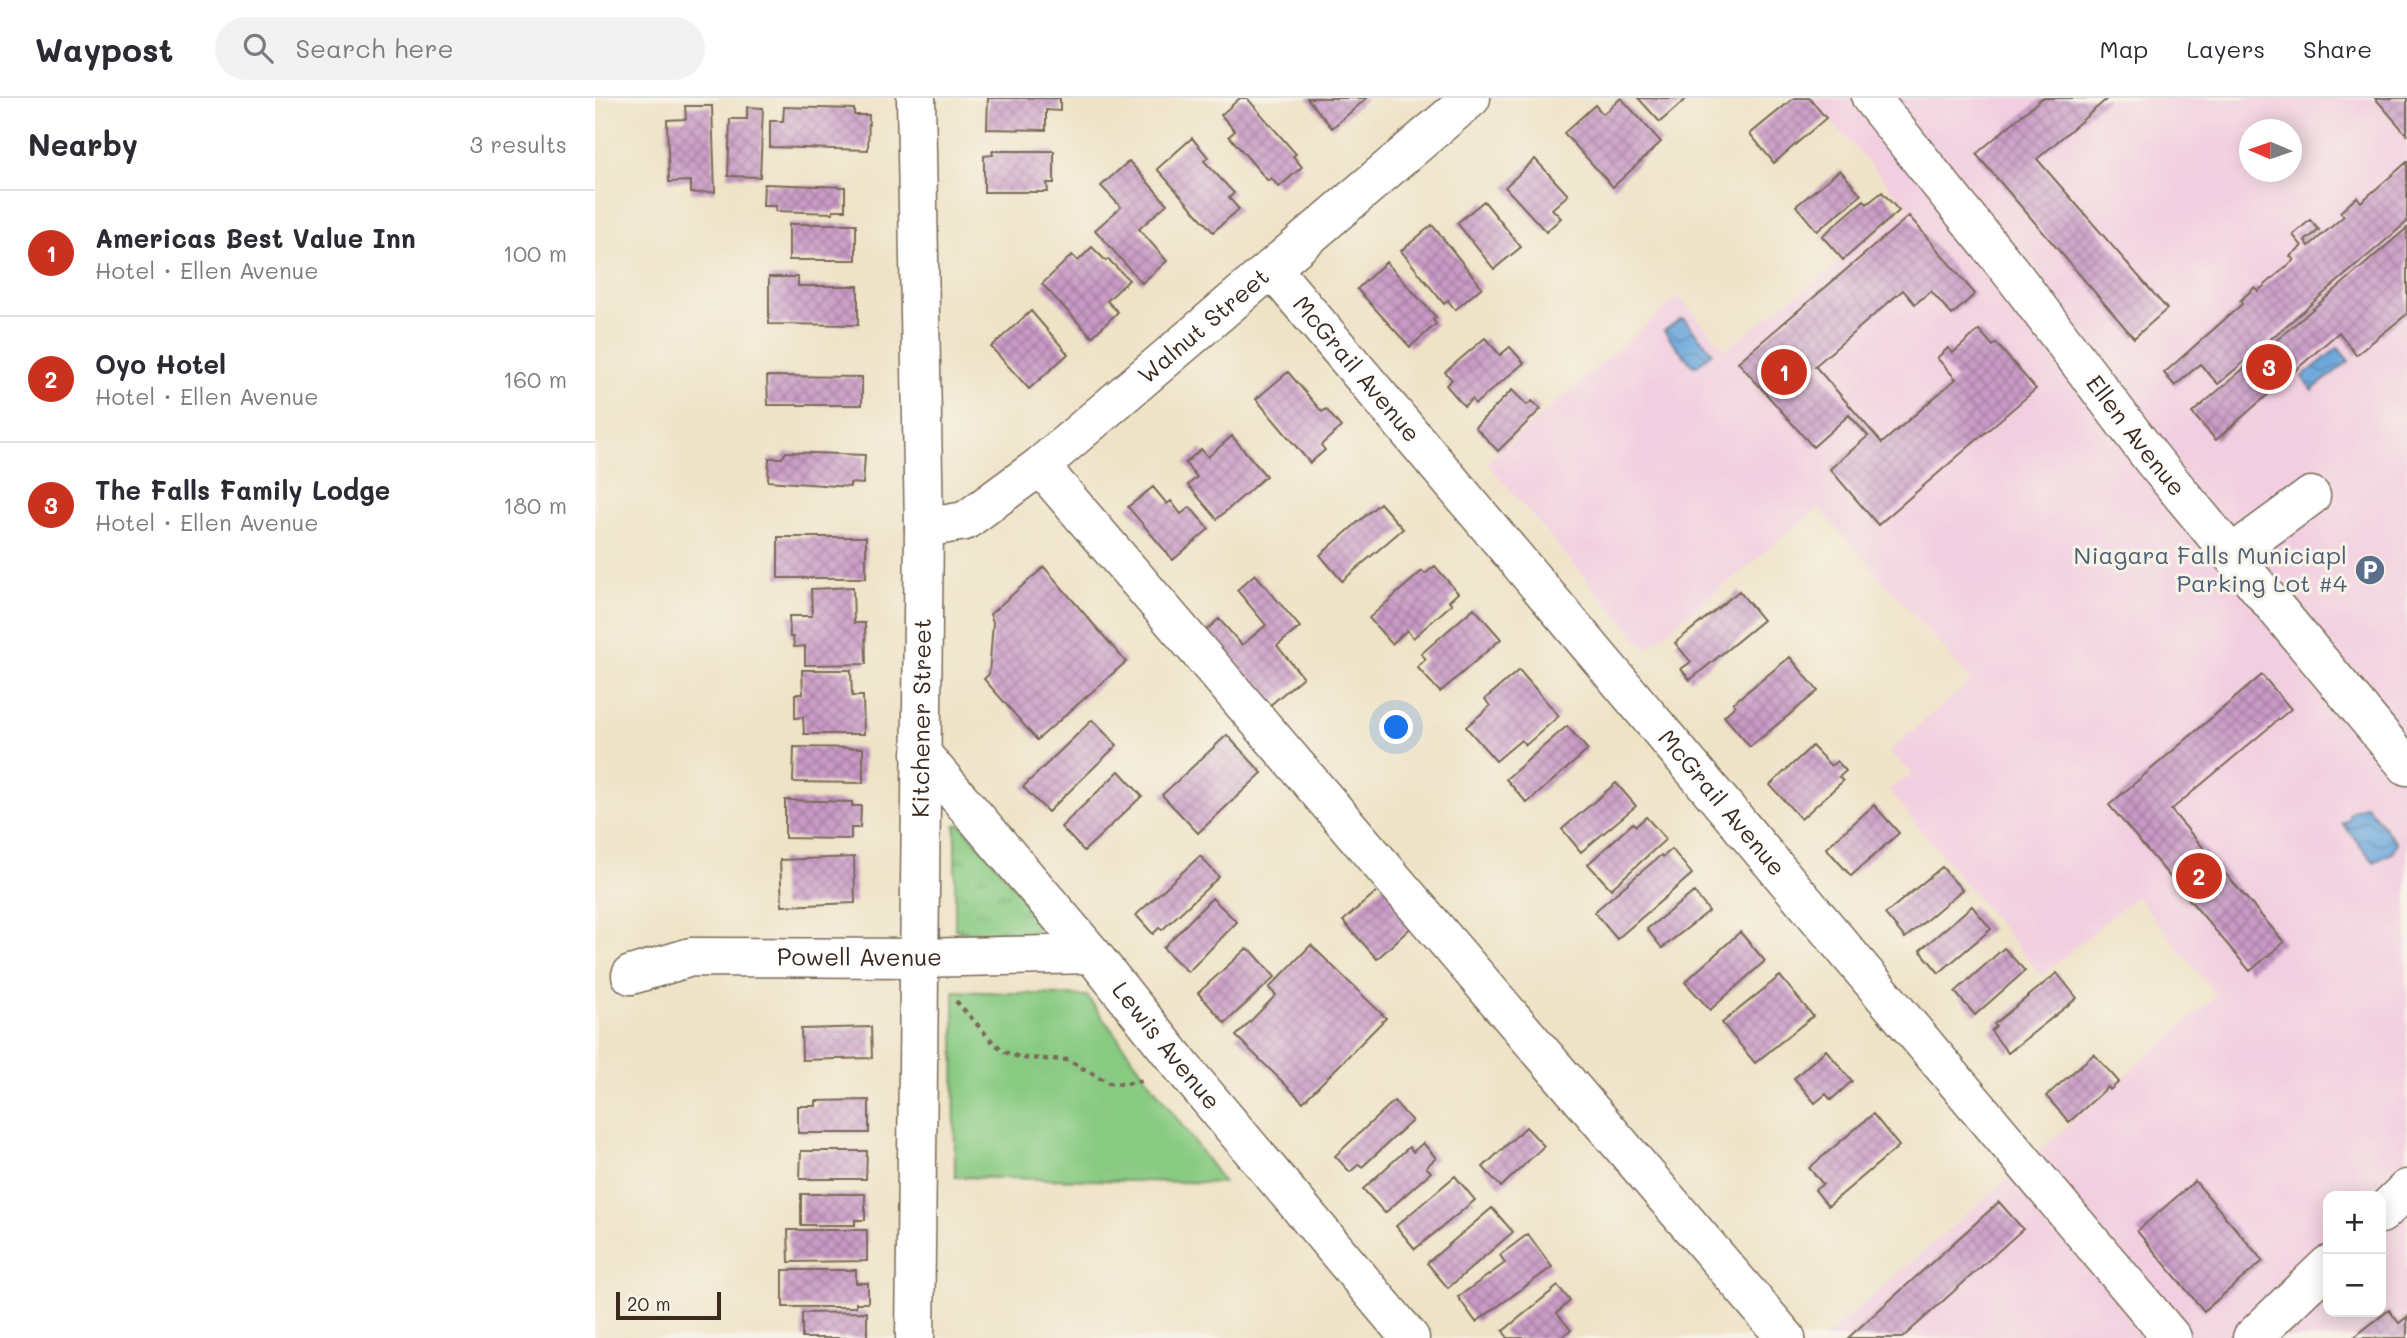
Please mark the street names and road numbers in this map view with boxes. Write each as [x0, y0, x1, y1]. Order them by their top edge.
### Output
street label: Walnut Street [1131, 260, 1275, 390]
street label: McGrail Avenue [1287, 289, 1428, 448]
street label: Ellen Avenue [2080, 368, 2193, 502]
street label: Kitchener Street [904, 618, 937, 818]
street label: McGrail Avenue [1652, 722, 1793, 882]
street label: Powell Avenue [777, 940, 942, 972]
street label: Lewis Avenue [1106, 975, 1228, 1115]

